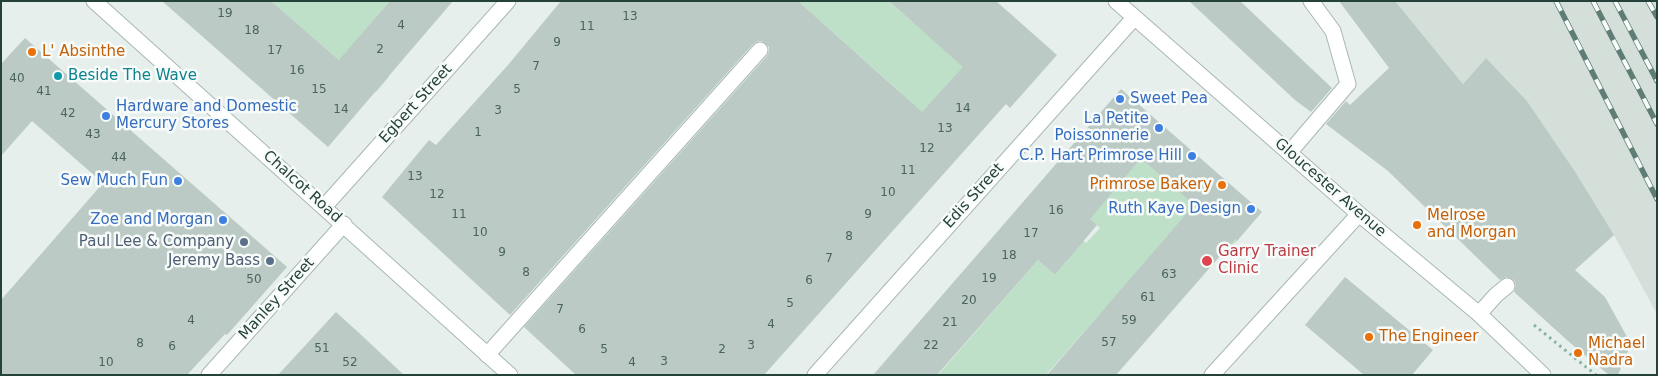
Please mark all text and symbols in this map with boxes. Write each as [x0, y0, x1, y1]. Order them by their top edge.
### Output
house number: 19 [217, 7, 233, 21]
house number: 13 [622, 10, 638, 24]
house number: 4 [397, 19, 405, 33]
house number: 11 [579, 20, 595, 34]
house number: 18 [244, 24, 260, 38]
house number: 9 [553, 36, 561, 50]
place label: L' Absinthe [42, 43, 125, 61]
house number: 2 [376, 43, 384, 57]
house number: 17 [267, 44, 283, 58]
marker: L' Absinthe [26, 46, 38, 58]
house number: 7 [532, 60, 540, 74]
street label: Egbert Street [376, 61, 456, 147]
house number: 16 [289, 64, 305, 78]
place label: Beside The Wave [68, 67, 197, 85]
marker: Beside The Wave [52, 70, 64, 82]
house number: 40 [9, 72, 25, 86]
house number: 15 [311, 83, 327, 97]
house number: 5 [513, 83, 521, 97]
house number: 41 [36, 85, 52, 99]
place label: Sweet Pea [1130, 90, 1208, 108]
marker: Sweet Pea [1114, 93, 1126, 105]
place label: Hardware and Domestic Mercury Stores [116, 98, 297, 133]
house number: 14 [955, 102, 971, 116]
house number: 14 [333, 103, 349, 117]
house number: 3 [494, 104, 502, 118]
house number: 42 [60, 107, 76, 121]
marker: Hardware and Domestic Mercury Stores [100, 110, 112, 122]
place label: La Petite Poissonnerie [1055, 110, 1149, 145]
house number: 13 [937, 122, 953, 136]
marker: La Petite Poissonnerie [1153, 122, 1165, 134]
house number: 1 [474, 126, 482, 140]
house number: 43 [85, 128, 101, 142]
street label: Gloucester Avenue [1271, 135, 1389, 241]
house number: 12 [919, 142, 935, 156]
street label: Chalcot Road [259, 147, 345, 227]
place label: C.P. Hart Primrose Hill [1019, 147, 1182, 165]
marker: C.P. Hart Primrose Hill [1186, 150, 1198, 162]
house number: 44 [111, 151, 127, 165]
street label: Edis Street [940, 160, 1008, 232]
house number: 11 [900, 164, 916, 178]
house number: 13 [407, 170, 423, 184]
place label: Sew Much Fun [60, 172, 168, 190]
marker: Sew Much Fun [172, 175, 184, 187]
place label: Primrose Bakery [1090, 176, 1212, 194]
marker: Primrose Bakery [1216, 179, 1228, 191]
house number: 10 [880, 186, 896, 200]
house number: 12 [429, 188, 445, 202]
place label: Ruth Kaye Design [1108, 200, 1241, 218]
marker: Ruth Kaye Design [1245, 203, 1257, 215]
house number: 16 [1048, 204, 1064, 218]
place label: Melrose and Morgan [1427, 207, 1516, 242]
house number: 11 [451, 208, 467, 222]
house number: 9 [864, 208, 872, 222]
place label: Zoe and Morgan [90, 211, 213, 229]
marker: Zoe and Morgan [217, 214, 229, 226]
marker: Melrose and Morgan [1411, 219, 1423, 231]
house number: 10 [472, 226, 488, 240]
house number: 17 [1023, 227, 1039, 241]
house number: 8 [845, 230, 853, 244]
place label: Paul Lee & Company [79, 233, 234, 251]
marker: Paul Lee & Company [238, 236, 250, 248]
place label: Garry Trainer Clinic [1218, 243, 1316, 278]
house number: 9 [498, 246, 506, 260]
house number: 18 [1001, 249, 1017, 263]
place label: Jeremy Bass [168, 252, 260, 270]
house number: 7 [825, 252, 833, 266]
street label: Manley Street [235, 254, 319, 344]
marker: Garry Trainer Clinic [1200, 254, 1214, 268]
marker: Jeremy Bass [264, 255, 276, 267]
house number: 8 [522, 266, 530, 280]
house number: 63 [1161, 268, 1177, 282]
house number: 19 [981, 272, 997, 286]
house number: 50 [246, 273, 262, 287]
house number: 6 [805, 274, 813, 288]
house number: 61 [1140, 291, 1156, 305]
house number: 20 [961, 294, 977, 308]
house number: 5 [786, 297, 794, 311]
house number: 7 [556, 303, 564, 317]
house number: 4 [187, 314, 195, 328]
house number: 59 [1121, 314, 1137, 328]
house number: 21 [942, 316, 958, 330]
house number: 4 [767, 318, 775, 332]
house number: 6 [578, 323, 586, 337]
place label: The Engineer [1379, 328, 1478, 346]
marker: The Engineer [1363, 331, 1375, 343]
place label: Michael Nadra [1588, 335, 1645, 370]
house number: 57 [1101, 336, 1117, 350]
house number: 8 [136, 337, 144, 351]
house number: 3 [747, 339, 755, 353]
house number: 22 [923, 339, 939, 353]
house number: 6 [168, 340, 176, 354]
house number: 51 [314, 342, 330, 356]
house number: 5 [600, 343, 608, 357]
house number: 2 [718, 343, 726, 357]
marker: Michael Nadra [1572, 347, 1584, 359]
house number: 3 [660, 355, 668, 369]
house number: 10 [98, 356, 114, 370]
house number: 52 [342, 356, 358, 370]
house number: 4 [628, 356, 636, 370]

